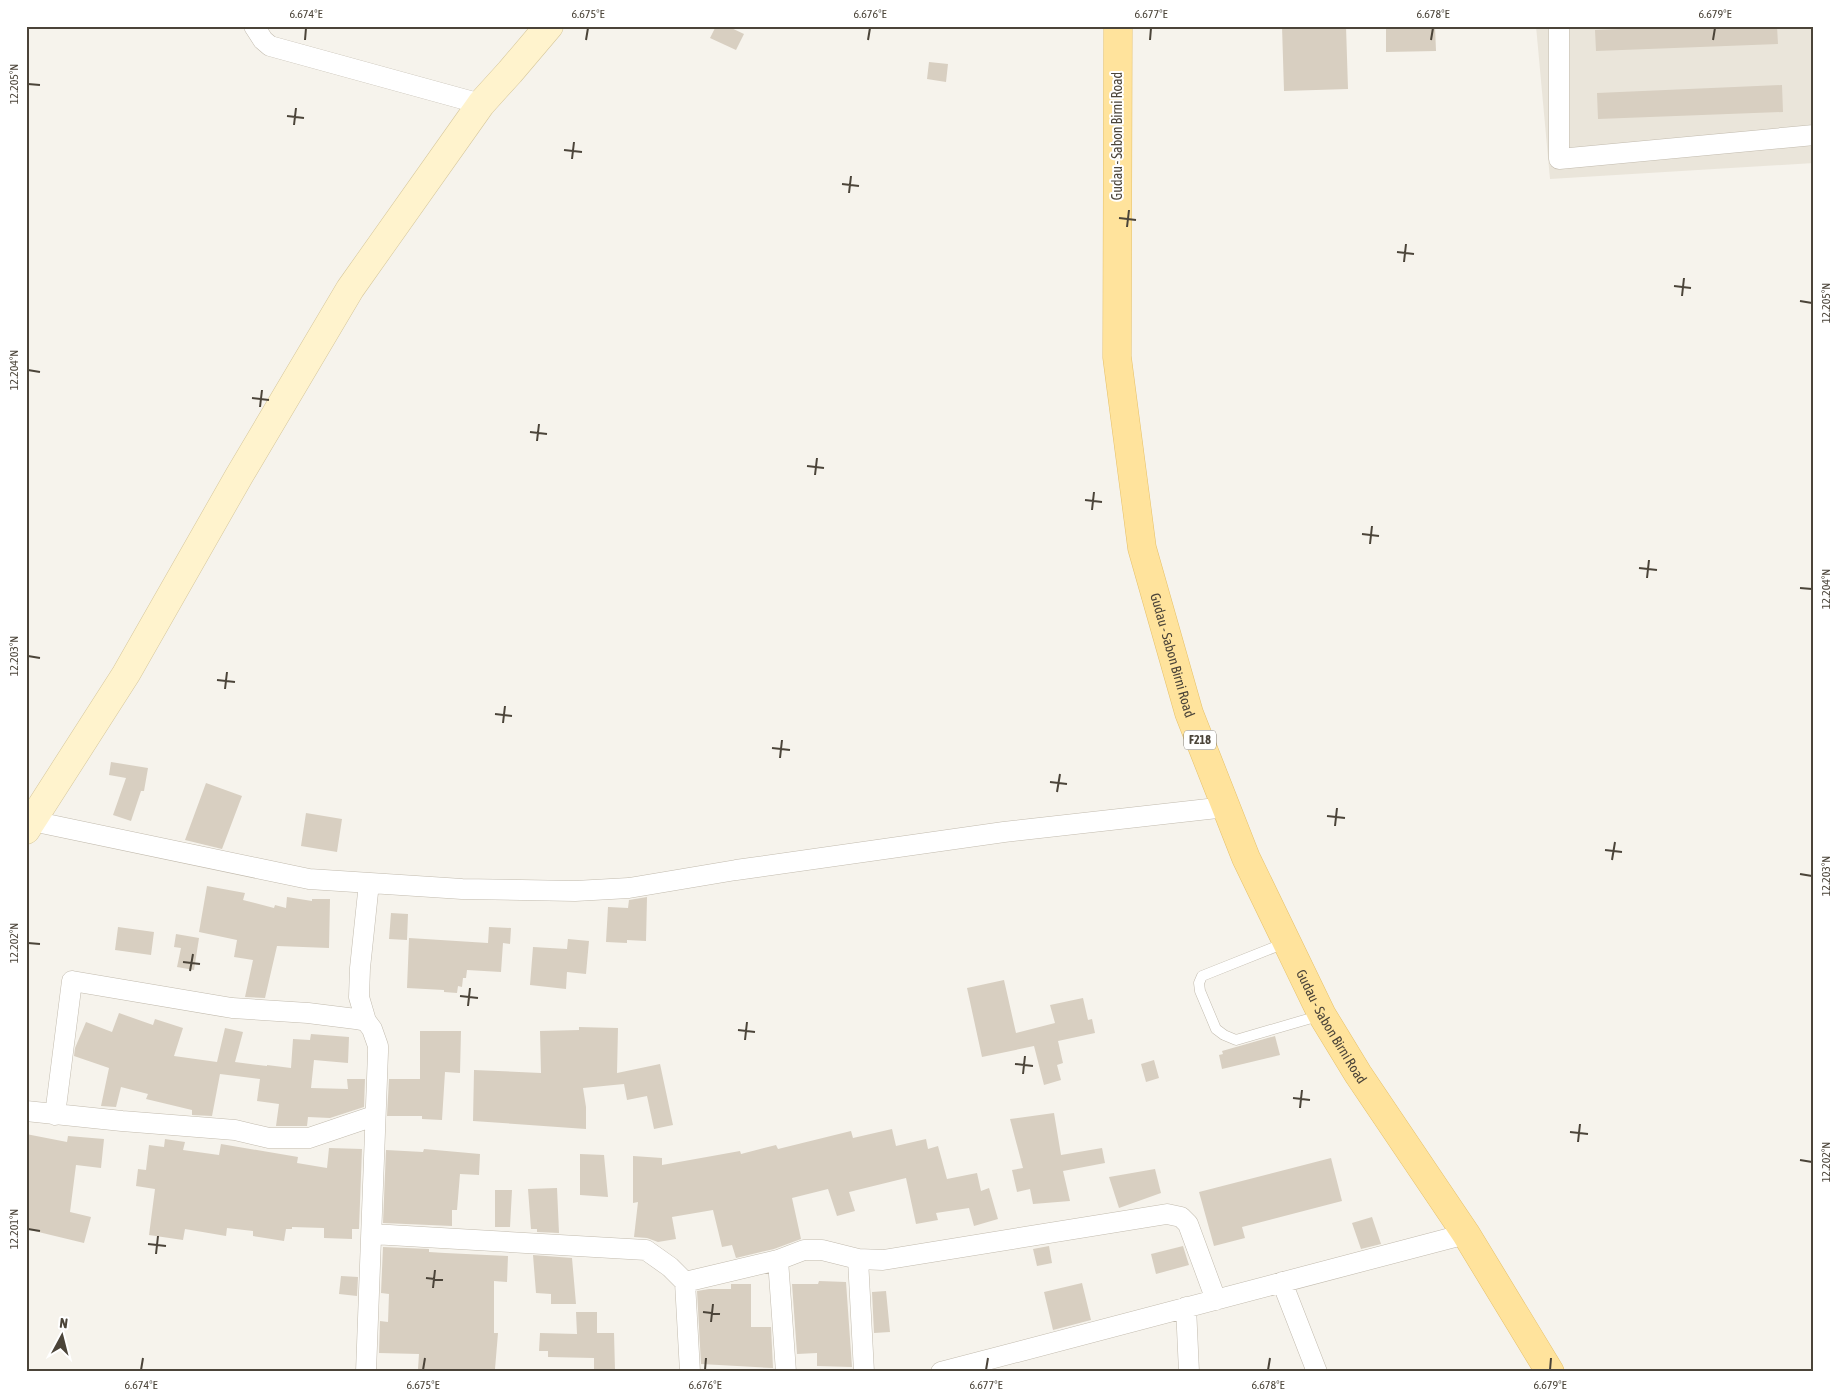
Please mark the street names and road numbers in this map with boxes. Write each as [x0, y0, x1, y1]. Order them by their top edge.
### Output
street label: Gudau - Sabon Birni Road [1109, 72, 1125, 200]
street label: Gudau - Sabon Birni Road [1147, 591, 1198, 720]
road number: F218 [1184, 730, 1216, 750]
street label: Gudau - Sabon Birni Road [1293, 967, 1370, 1087]

